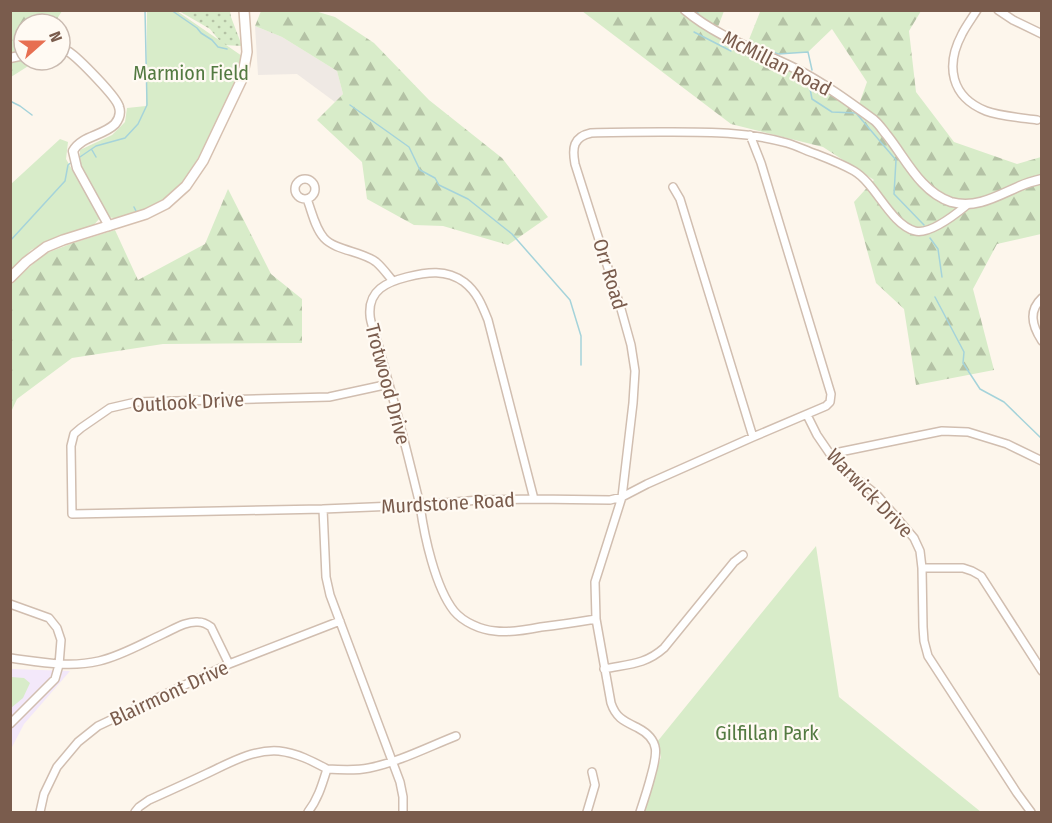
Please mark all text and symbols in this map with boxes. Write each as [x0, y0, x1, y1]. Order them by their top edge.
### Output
north arrow [12, 12, 72, 72]
street label: McMillan Road [719, 25, 835, 101]
text: N [45, 29, 66, 45]
park label: Marmion Field [133, 61, 249, 85]
street label: Orr Road [588, 236, 632, 312]
street label: Trotwood Drive [360, 321, 416, 447]
street label: Outlook Drive [131, 387, 245, 417]
street label: Warwick Drive [822, 444, 918, 542]
street label: Murdstone Road [381, 488, 515, 518]
street label: Blairmont Drive [106, 655, 232, 731]
park label: Gilfillan Park [715, 721, 819, 745]

